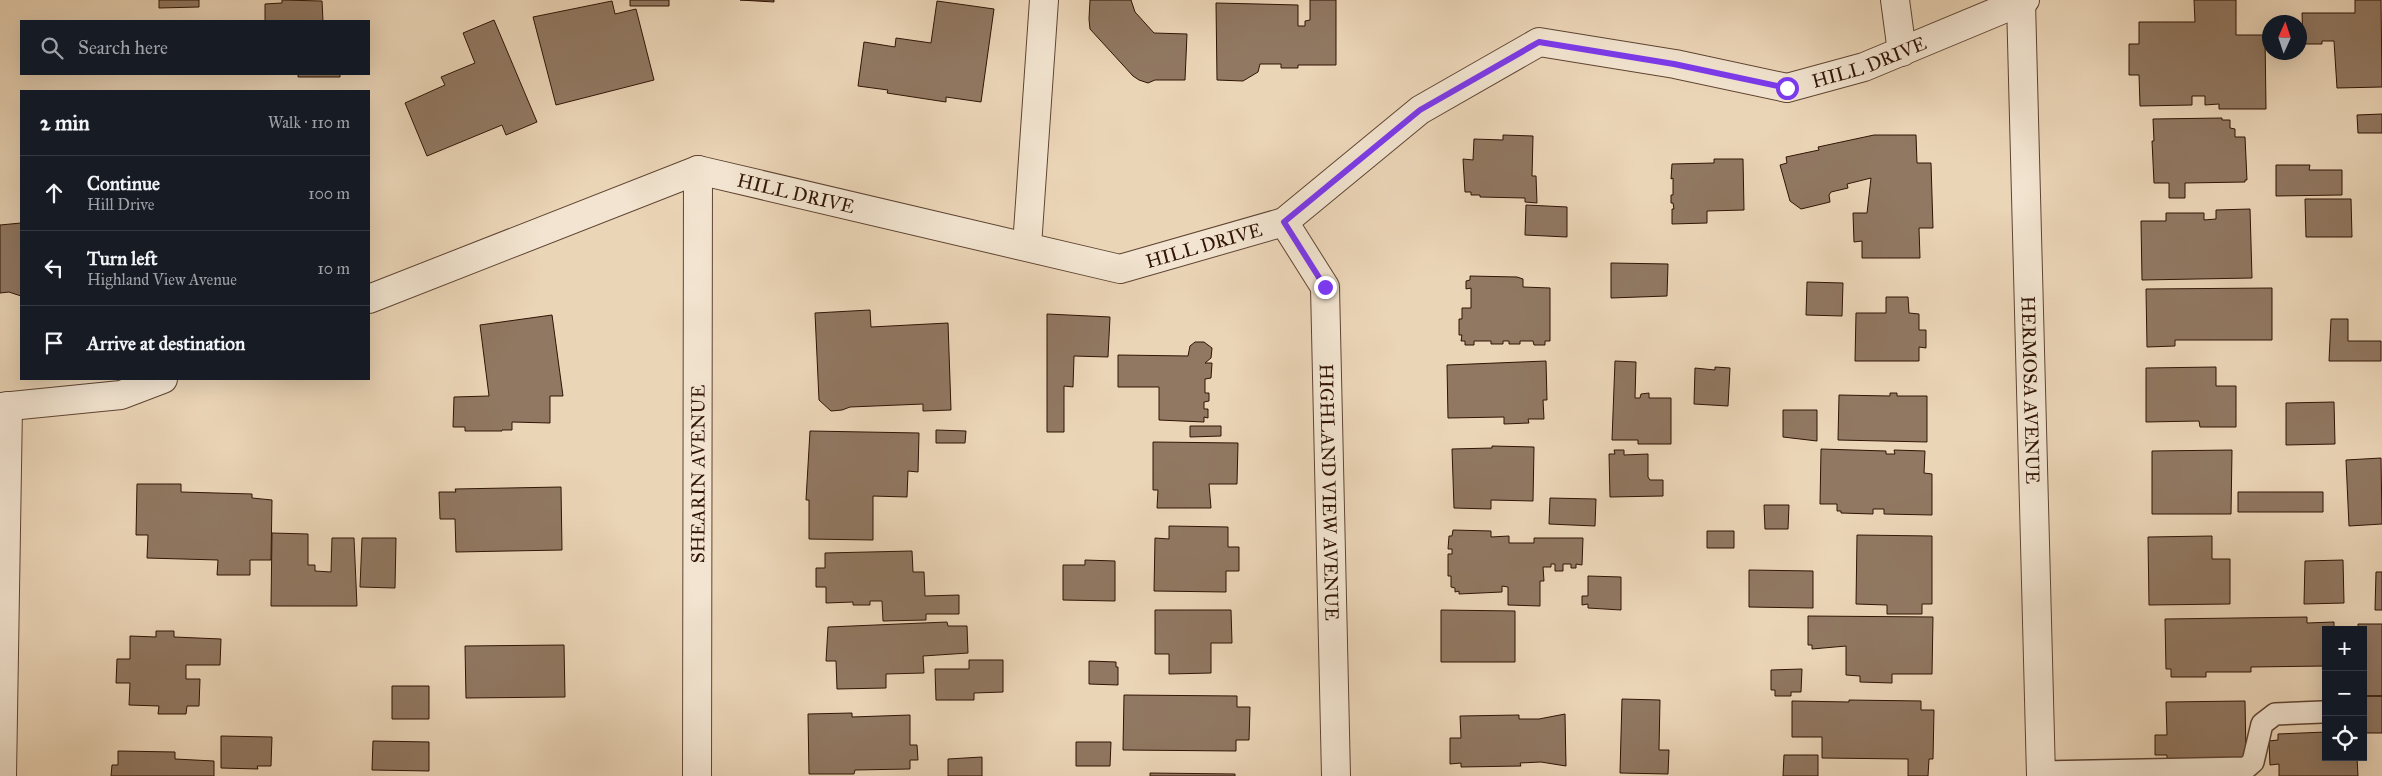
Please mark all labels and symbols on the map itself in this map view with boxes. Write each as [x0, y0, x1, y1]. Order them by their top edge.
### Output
north arrow [2262, 15, 2307, 60]
street label: HILL DRIVE [1809, 31, 1930, 93]
route start [1776, 77, 1799, 100]
street label: HILL DRIVE [735, 169, 857, 218]
street label: HILL DRIVE [1143, 218, 1265, 273]
route end [1314, 276, 1337, 299]
street label: HERMOSA AVENUE [2017, 296, 2044, 485]
street label: HIGHLAND VIEW AVENUE [1315, 363, 1344, 621]
street label: SHEARIN AVENUE [686, 384, 710, 563]

